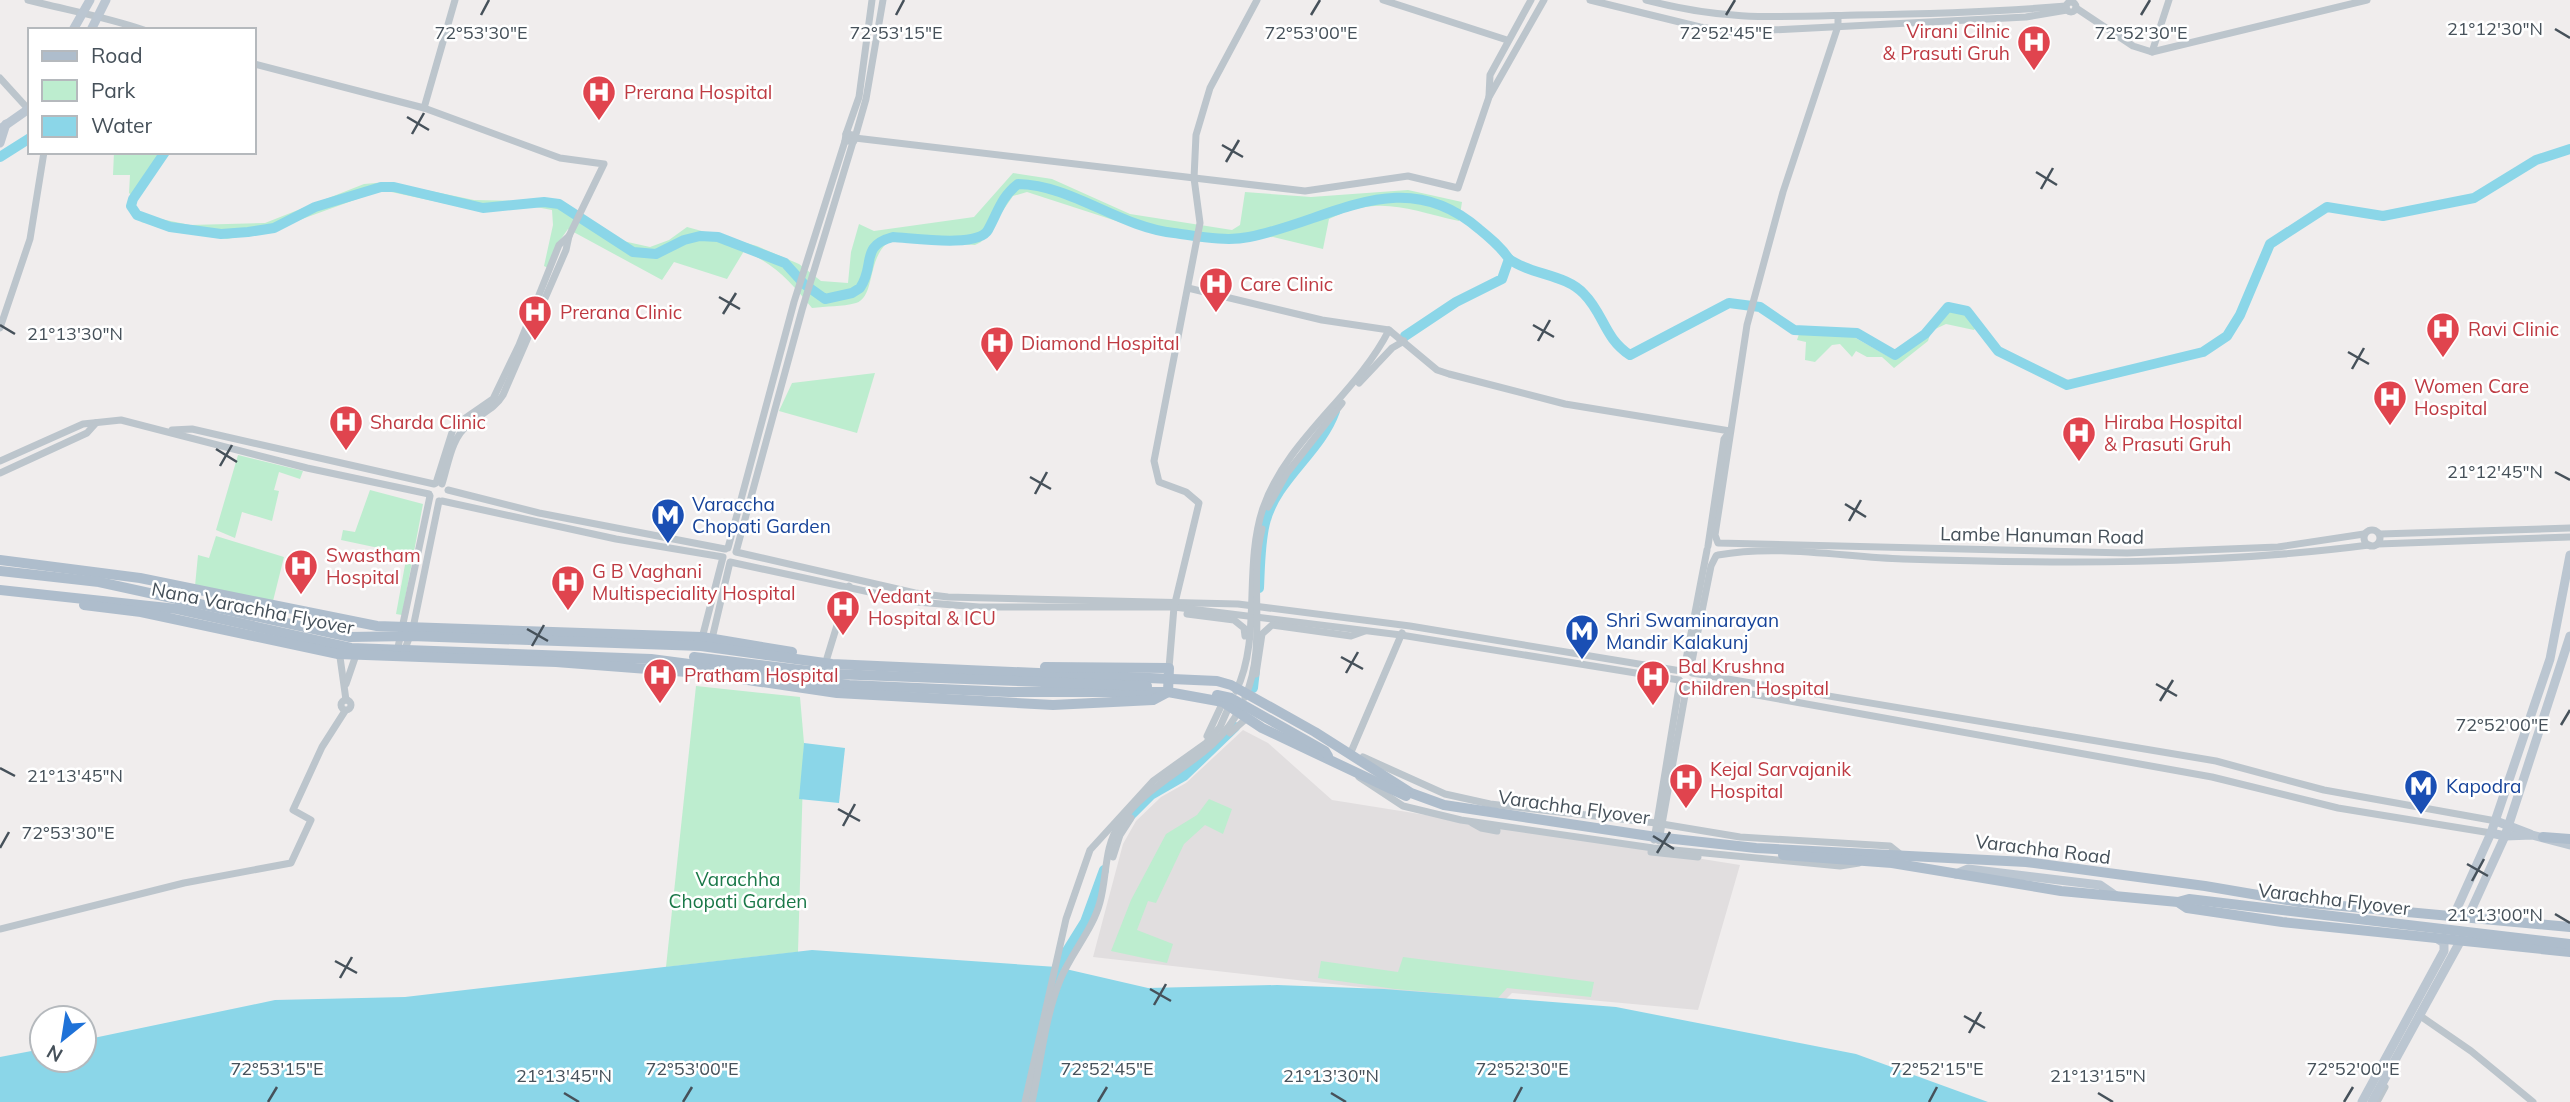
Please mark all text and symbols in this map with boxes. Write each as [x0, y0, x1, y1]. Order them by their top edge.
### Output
text: 21°12'30"N [2447, 17, 2543, 40]
place label: Virani Cilnic & Prasuti Gruh [1883, 19, 2010, 65]
text: 72°53'30"E [434, 21, 528, 44]
text: 72°53'15"E [849, 21, 943, 44]
text: 72°53'00"E [1264, 21, 1358, 44]
text: 72°52'45"E [1679, 21, 1773, 44]
text: 72°52'30"E [2094, 21, 2188, 44]
hospital icon: Virani Cilnic & Prasuti Gruh [2015, 23, 2053, 72]
legend [28, 28, 256, 154]
text: Road [91, 42, 142, 68]
hospital icon: Prerana Hospital [580, 73, 618, 122]
text: Park [91, 77, 135, 103]
place label: Prerana Hospital [624, 80, 772, 104]
text: Water [91, 112, 152, 138]
hospital icon: Care Clinic [1197, 265, 1235, 314]
place label: Care Clinic [1240, 272, 1333, 296]
hospital icon: Prerana Clinic [516, 293, 554, 342]
place label: Prerana Clinic [560, 300, 682, 324]
hospital icon: Ravi Clinic [2424, 310, 2462, 359]
place label: Ravi Clinic [2468, 317, 2559, 341]
text: 21°13'30"N [27, 322, 123, 345]
hospital icon: Diamond Hospital [978, 324, 1016, 373]
place label: Diamond Hospital [1021, 331, 1179, 355]
place label: Women Care Hospital [2414, 374, 2529, 420]
hospital icon: Women Care Hospital [2371, 378, 2409, 427]
hospital icon: Sharda Clinic [327, 403, 365, 452]
place label: Sharda Clinic [370, 410, 486, 434]
place label: Hiraba Hospital & Prasuti Gruh [2104, 410, 2242, 456]
hospital icon: Hiraba Hospital & Prasuti Gruh [2060, 414, 2098, 463]
text: 21°12'45"N [2447, 460, 2543, 483]
place label: Varaccha Chopati Garden [692, 492, 831, 538]
metro station icon: Varaccha Chopati Garden [649, 496, 687, 545]
street label: Lambe Hanuman Road [1940, 521, 2144, 549]
place label: Swastham Hospital [326, 543, 421, 589]
hospital icon: Swastham Hospital [282, 547, 320, 596]
place label: G B Vaghani Multispeciality Hospital [592, 559, 796, 605]
hospital icon: G B Vaghani Multispeciality Hospital [549, 563, 587, 612]
street label: Nana Varachha Flyover [150, 577, 356, 639]
place label: Vedant Hospital & ICU [868, 584, 996, 630]
hospital icon: Vedant Hospital & ICU [824, 588, 862, 637]
place label: Shri Swaminarayan Mandir Kalakunj [1606, 608, 1779, 654]
metro station icon: Shri Swaminarayan Mandir Kalakunj [1563, 612, 1601, 661]
place label: Bal Krushna Children Hospital [1678, 654, 1829, 700]
hospital icon: Pratham Hospital [641, 656, 679, 705]
hospital icon: Bal Krushna Children Hospital [1634, 658, 1672, 707]
place label: Pratham Hospital [684, 663, 839, 687]
text: 72°52'00"E [2455, 713, 2549, 736]
place label: Kejal Sarvajanik Hospital [1710, 757, 1851, 803]
hospital icon: Kejal Sarvajanik Hospital [1667, 761, 1705, 810]
text: 21°13'45"N [27, 764, 123, 787]
metro station icon: Kapodra [2402, 767, 2440, 816]
place label: Kapodra [2446, 774, 2521, 798]
street label: Varachha Flyover [1497, 784, 1651, 830]
text: 72°53'30"E [21, 821, 115, 844]
street label: Varachha Road [1974, 829, 2112, 869]
park label: Varachha Chopati Garden [669, 867, 807, 913]
street label: Varachha Flyover [2257, 878, 2411, 920]
text: 21°13'00"N [2447, 903, 2543, 926]
north arrow [28, 1004, 98, 1074]
text: N [42, 1040, 67, 1068]
text: 72°53'15"E [230, 1057, 324, 1080]
text: 72°53'00"E [645, 1057, 739, 1080]
text: 72°52'45"E [1060, 1057, 1154, 1080]
text: 72°52'30"E [1475, 1057, 1569, 1080]
text: 72°52'15"E [1890, 1057, 1984, 1080]
text: 72°52'00"E [2306, 1057, 2400, 1080]
text: 21°13'45"N [516, 1064, 612, 1087]
text: 21°13'30"N [1283, 1064, 1379, 1087]
text: 21°13'15"N [2050, 1064, 2146, 1087]

